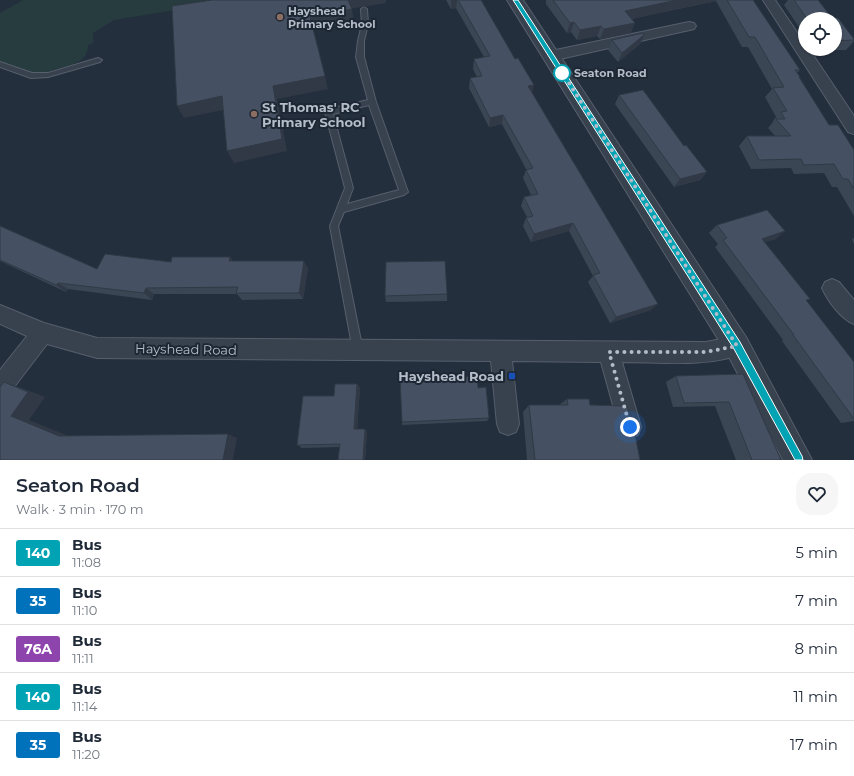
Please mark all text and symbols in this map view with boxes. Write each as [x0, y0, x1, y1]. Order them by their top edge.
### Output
place label: Hayshead Primary School [288, 4, 376, 31]
marker: Hayshead Primary School [275, 12, 285, 22]
map controls [798, 12, 842, 56]
button: locate [798, 12, 842, 56]
marker: Seaton Road [553, 64, 571, 82]
place label: Seaton Road [574, 66, 647, 80]
place label: St Thomas' RC Primary School [262, 99, 365, 130]
marker: St Thomas' RC Primary School [249, 109, 259, 119]
street label: Hayshead Road [135, 340, 237, 358]
place label: Hayshead Road [398, 368, 504, 384]
marker: Hayshead Road [507, 371, 517, 381]
your location [620, 417, 640, 437]
button: heart [796, 473, 838, 515]
text: Seaton Road [16, 474, 140, 497]
text: Walk · 3 min · 170 m [16, 501, 144, 517]
text: Bus [72, 535, 102, 554]
text: 5 min [795, 543, 838, 562]
text: 140 [26, 544, 50, 562]
text: 11:08 [72, 554, 101, 570]
text: Bus [72, 583, 102, 602]
text: 7 min [795, 591, 838, 610]
text: 35 [30, 592, 46, 610]
text: 11:10 [72, 602, 97, 618]
text: Bus [72, 631, 102, 650]
text: 8 min [794, 639, 838, 658]
text: 76A [24, 640, 52, 658]
text: 11:11 [72, 650, 94, 666]
text: Bus [72, 679, 102, 698]
text: 11 min [793, 687, 838, 706]
text: 140 [26, 688, 50, 706]
text: 11:14 [72, 698, 97, 714]
text: Bus [72, 727, 102, 746]
text: 17 min [790, 735, 838, 754]
text: 35 [30, 736, 46, 754]
text: 11:20 [72, 746, 100, 762]

